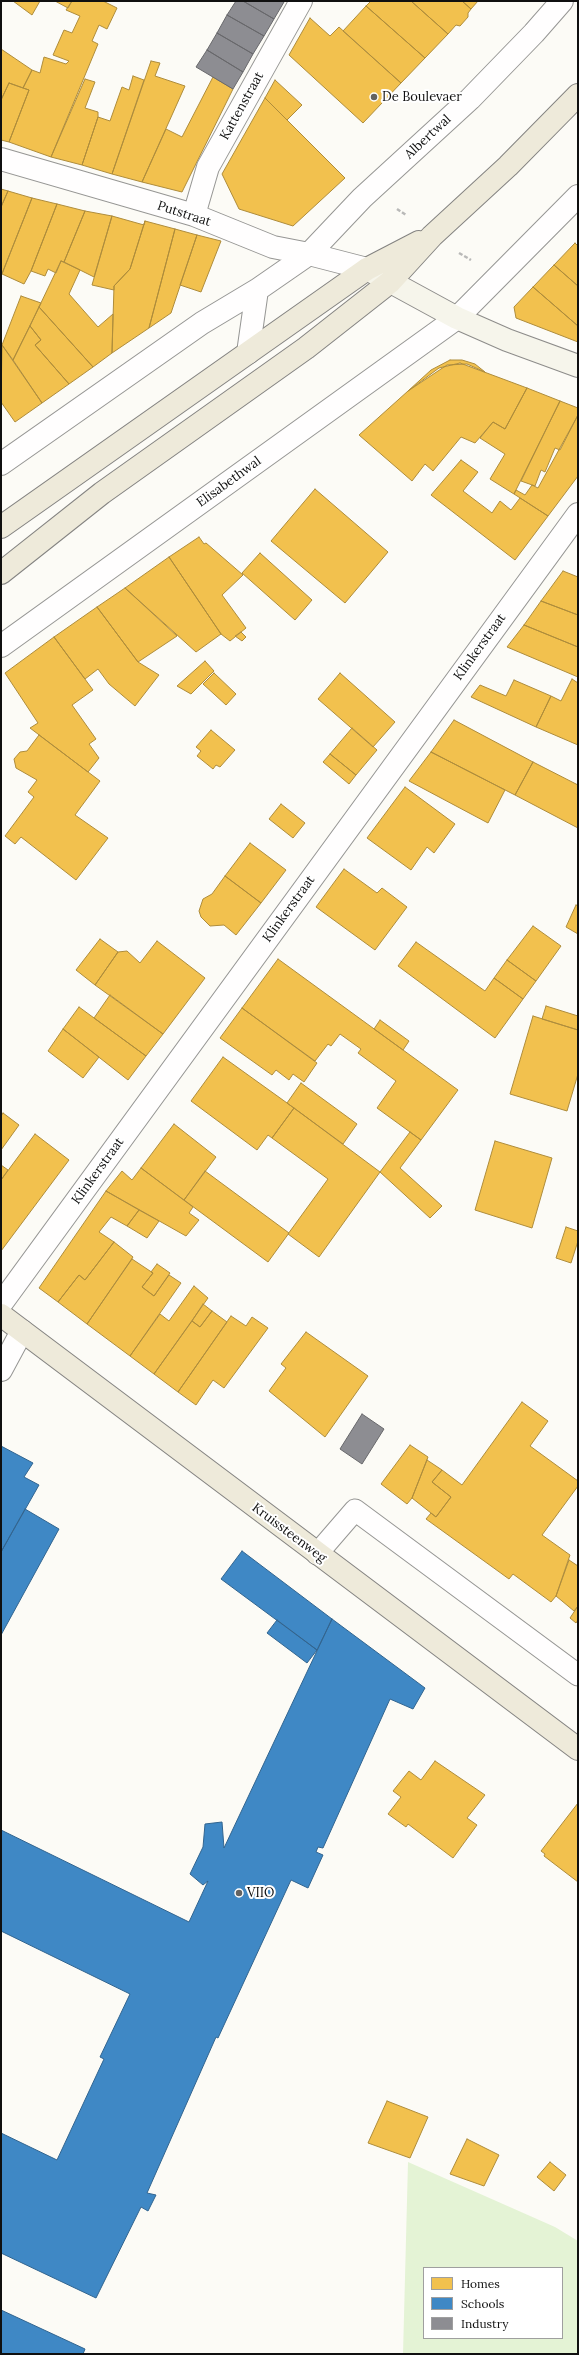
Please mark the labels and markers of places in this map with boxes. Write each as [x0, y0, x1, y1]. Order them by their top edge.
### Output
place label: De Boulevaer [382, 89, 462, 105]
marker: De Boulevaer [369, 92, 379, 102]
place label: VIIO [247, 1885, 274, 1901]
marker: VIIO [234, 1888, 244, 1898]

